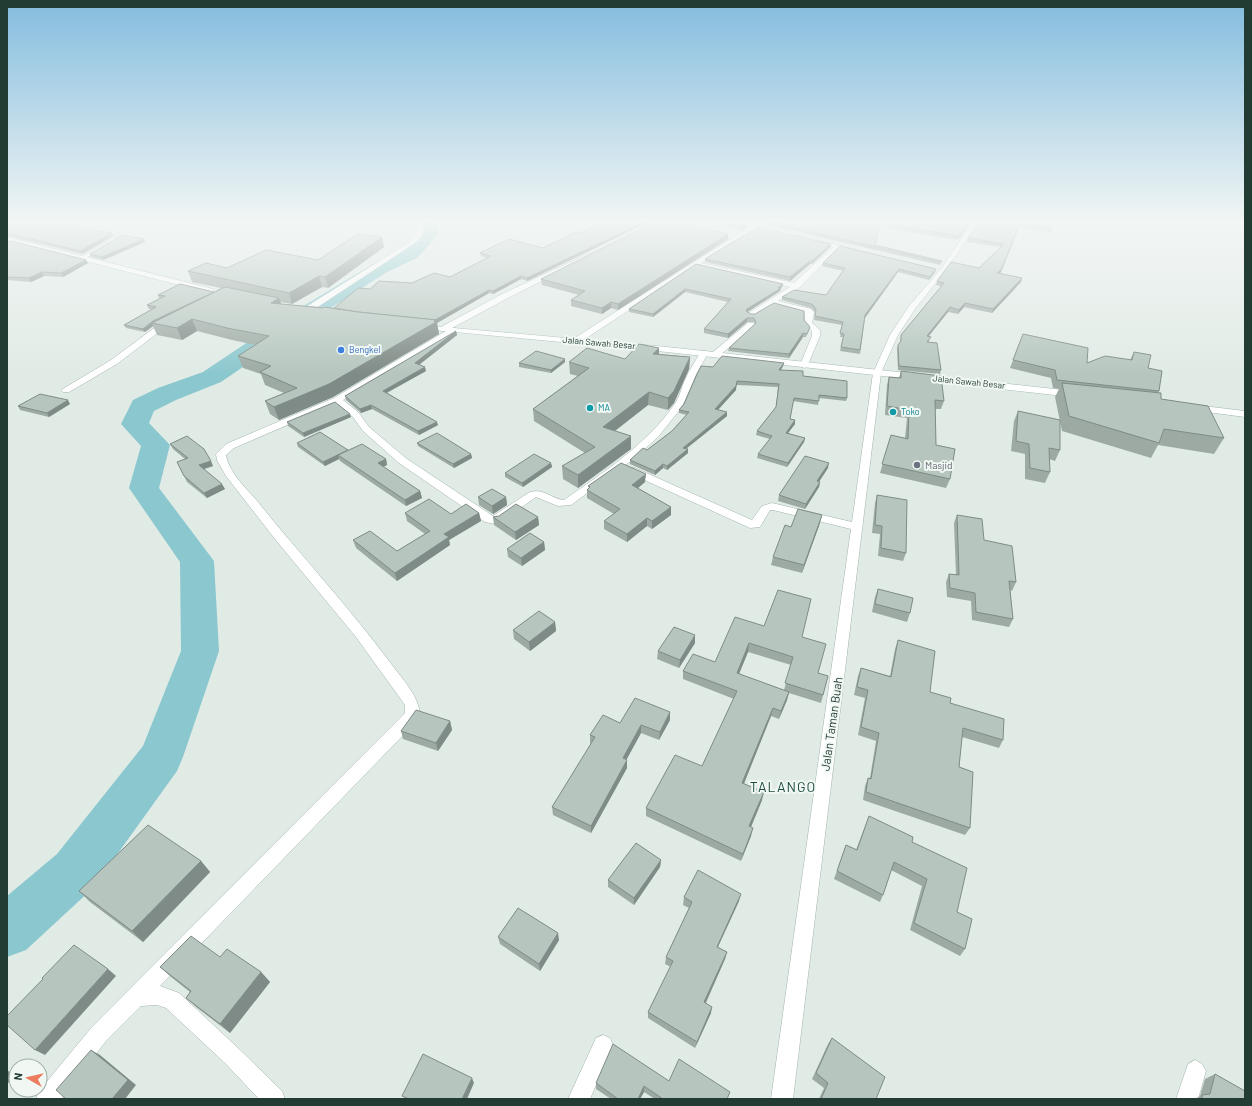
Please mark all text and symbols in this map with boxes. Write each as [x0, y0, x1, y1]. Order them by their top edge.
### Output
street label: Jalan Sawah Besar [562, 334, 637, 351]
place label: Bengkel [349, 344, 380, 355]
marker: Bengkel [336, 345, 346, 355]
street label: Jalan Sawah Besar [932, 372, 1007, 391]
place label: MA [598, 402, 610, 413]
marker: MA [585, 403, 595, 413]
place label: Toko [901, 406, 920, 417]
marker: Toko [888, 407, 898, 417]
place label: Masjid [925, 459, 953, 471]
marker: Masjid [912, 460, 922, 470]
street label: Jalan Taman Buah [817, 676, 845, 772]
district label: TALANGO [750, 778, 816, 795]
north arrow [8, 1058, 48, 1098]
text: N [11, 1072, 25, 1081]

